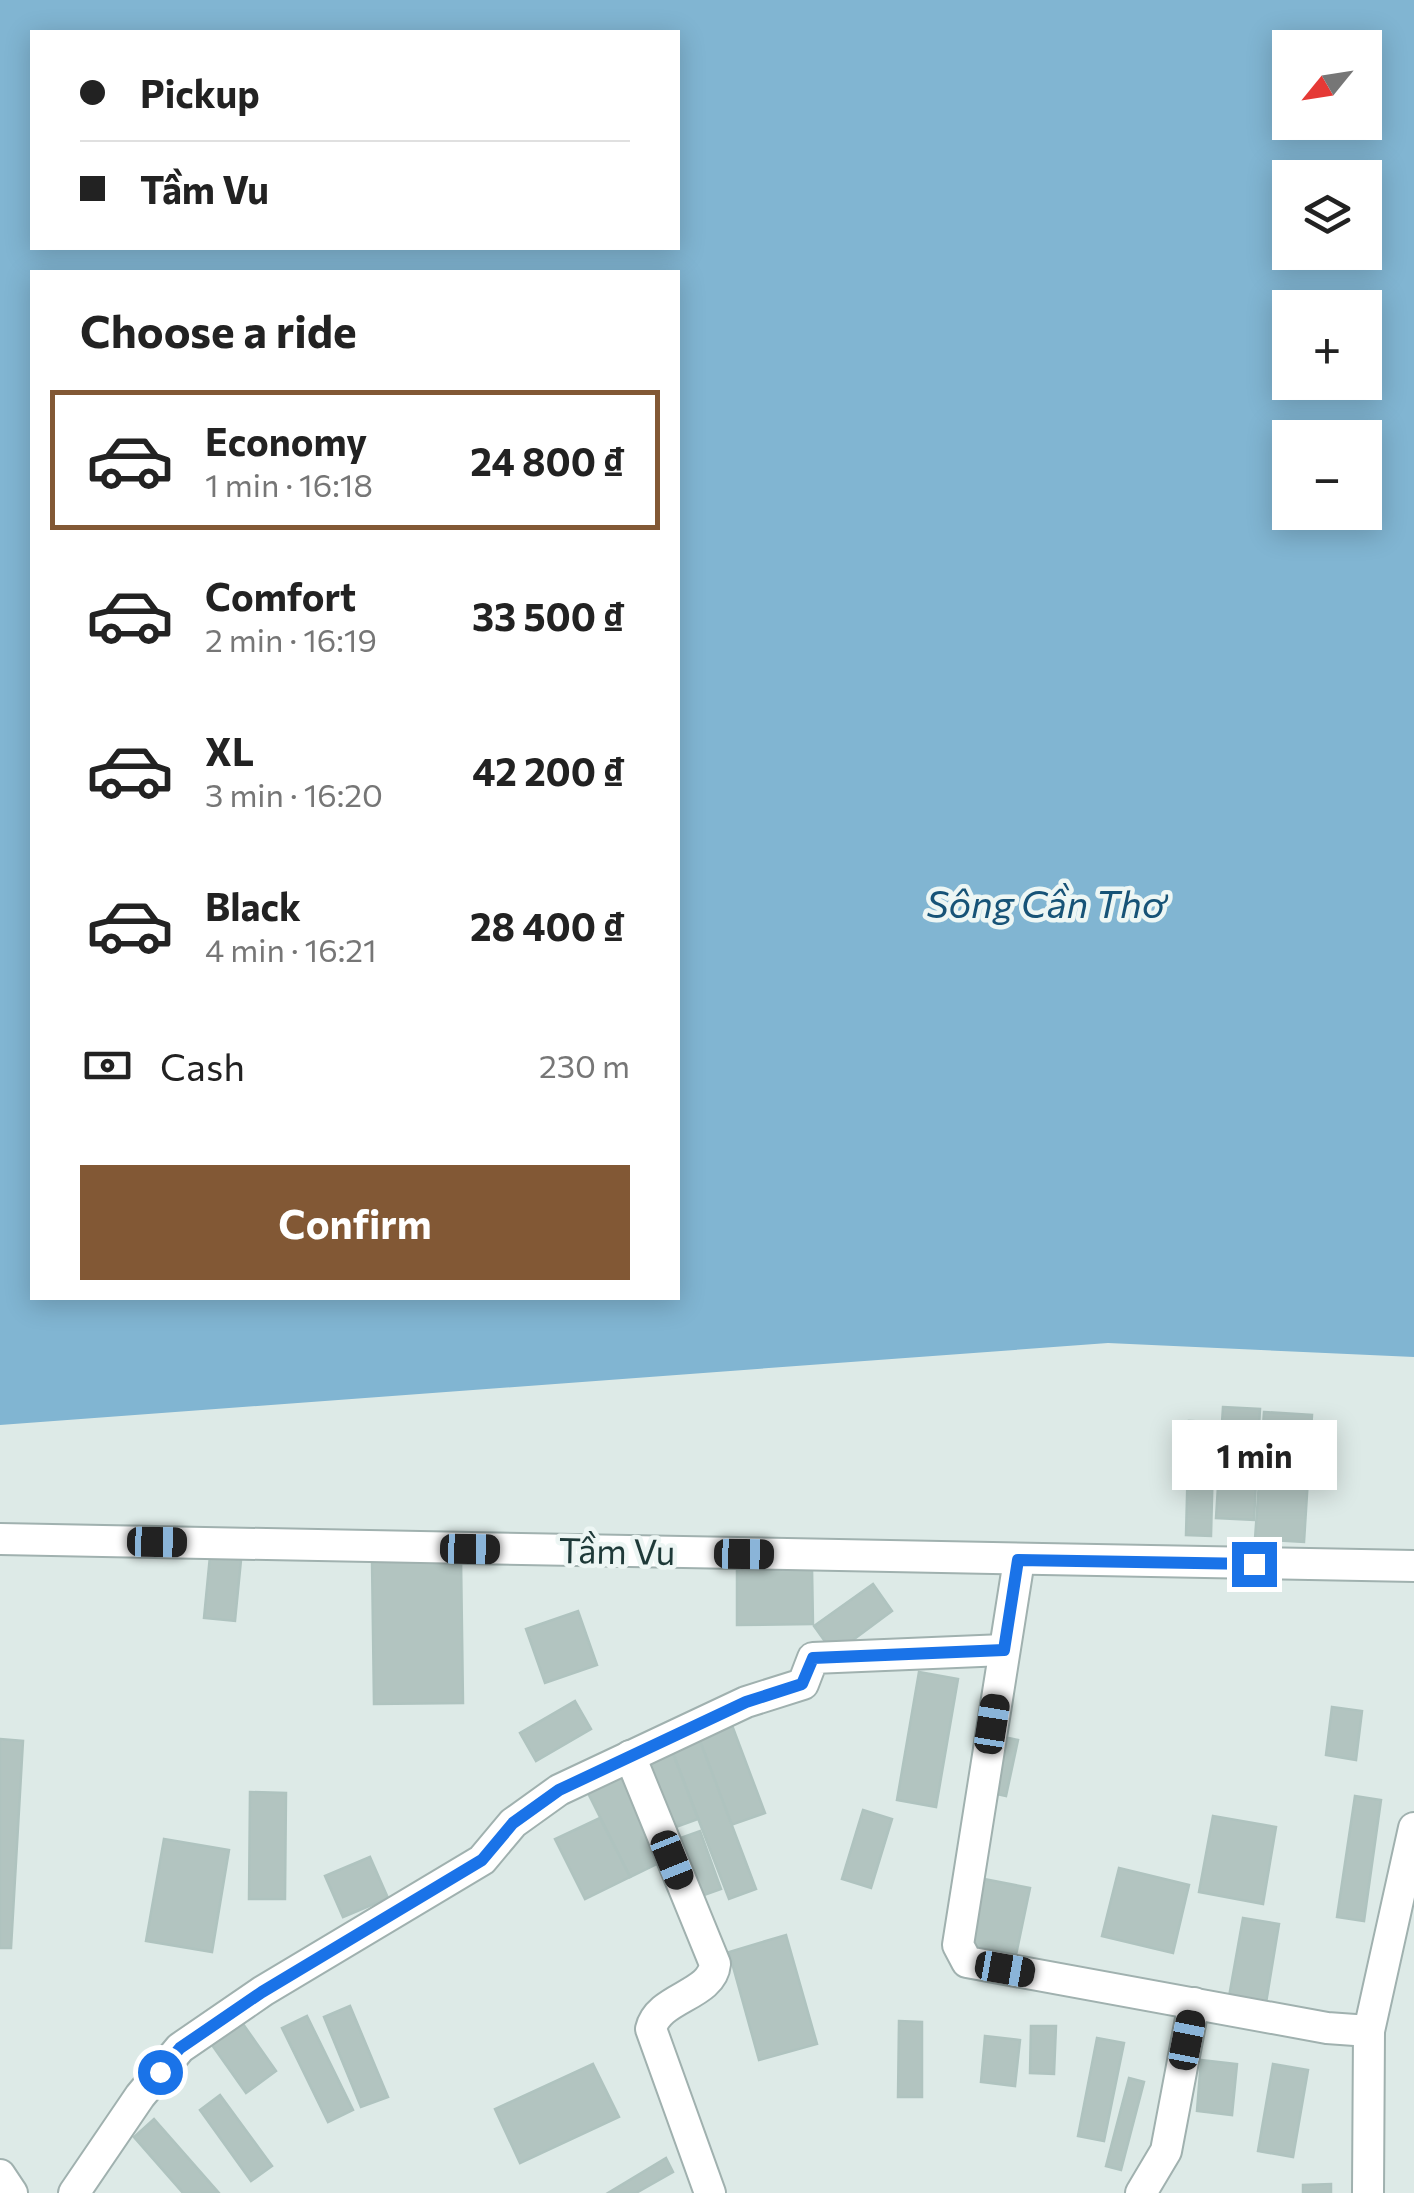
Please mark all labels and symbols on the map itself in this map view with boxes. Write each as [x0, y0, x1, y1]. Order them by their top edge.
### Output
north arrow [1272, 30, 1382, 140]
water label: Sông Cần Thơ [926, 879, 1169, 926]
callout: 1 min [1172, 1419, 1336, 1489]
car [127, 1526, 187, 1558]
street label: Tầm Vu [558, 1527, 676, 1572]
car [440, 1533, 500, 1565]
car [714, 1538, 774, 1570]
route end [1232, 1542, 1277, 1587]
car [972, 1692, 1012, 1756]
car [647, 1827, 697, 1893]
car [973, 1949, 1037, 1989]
car [1167, 2008, 1207, 2072]
route start [138, 2050, 183, 2095]

